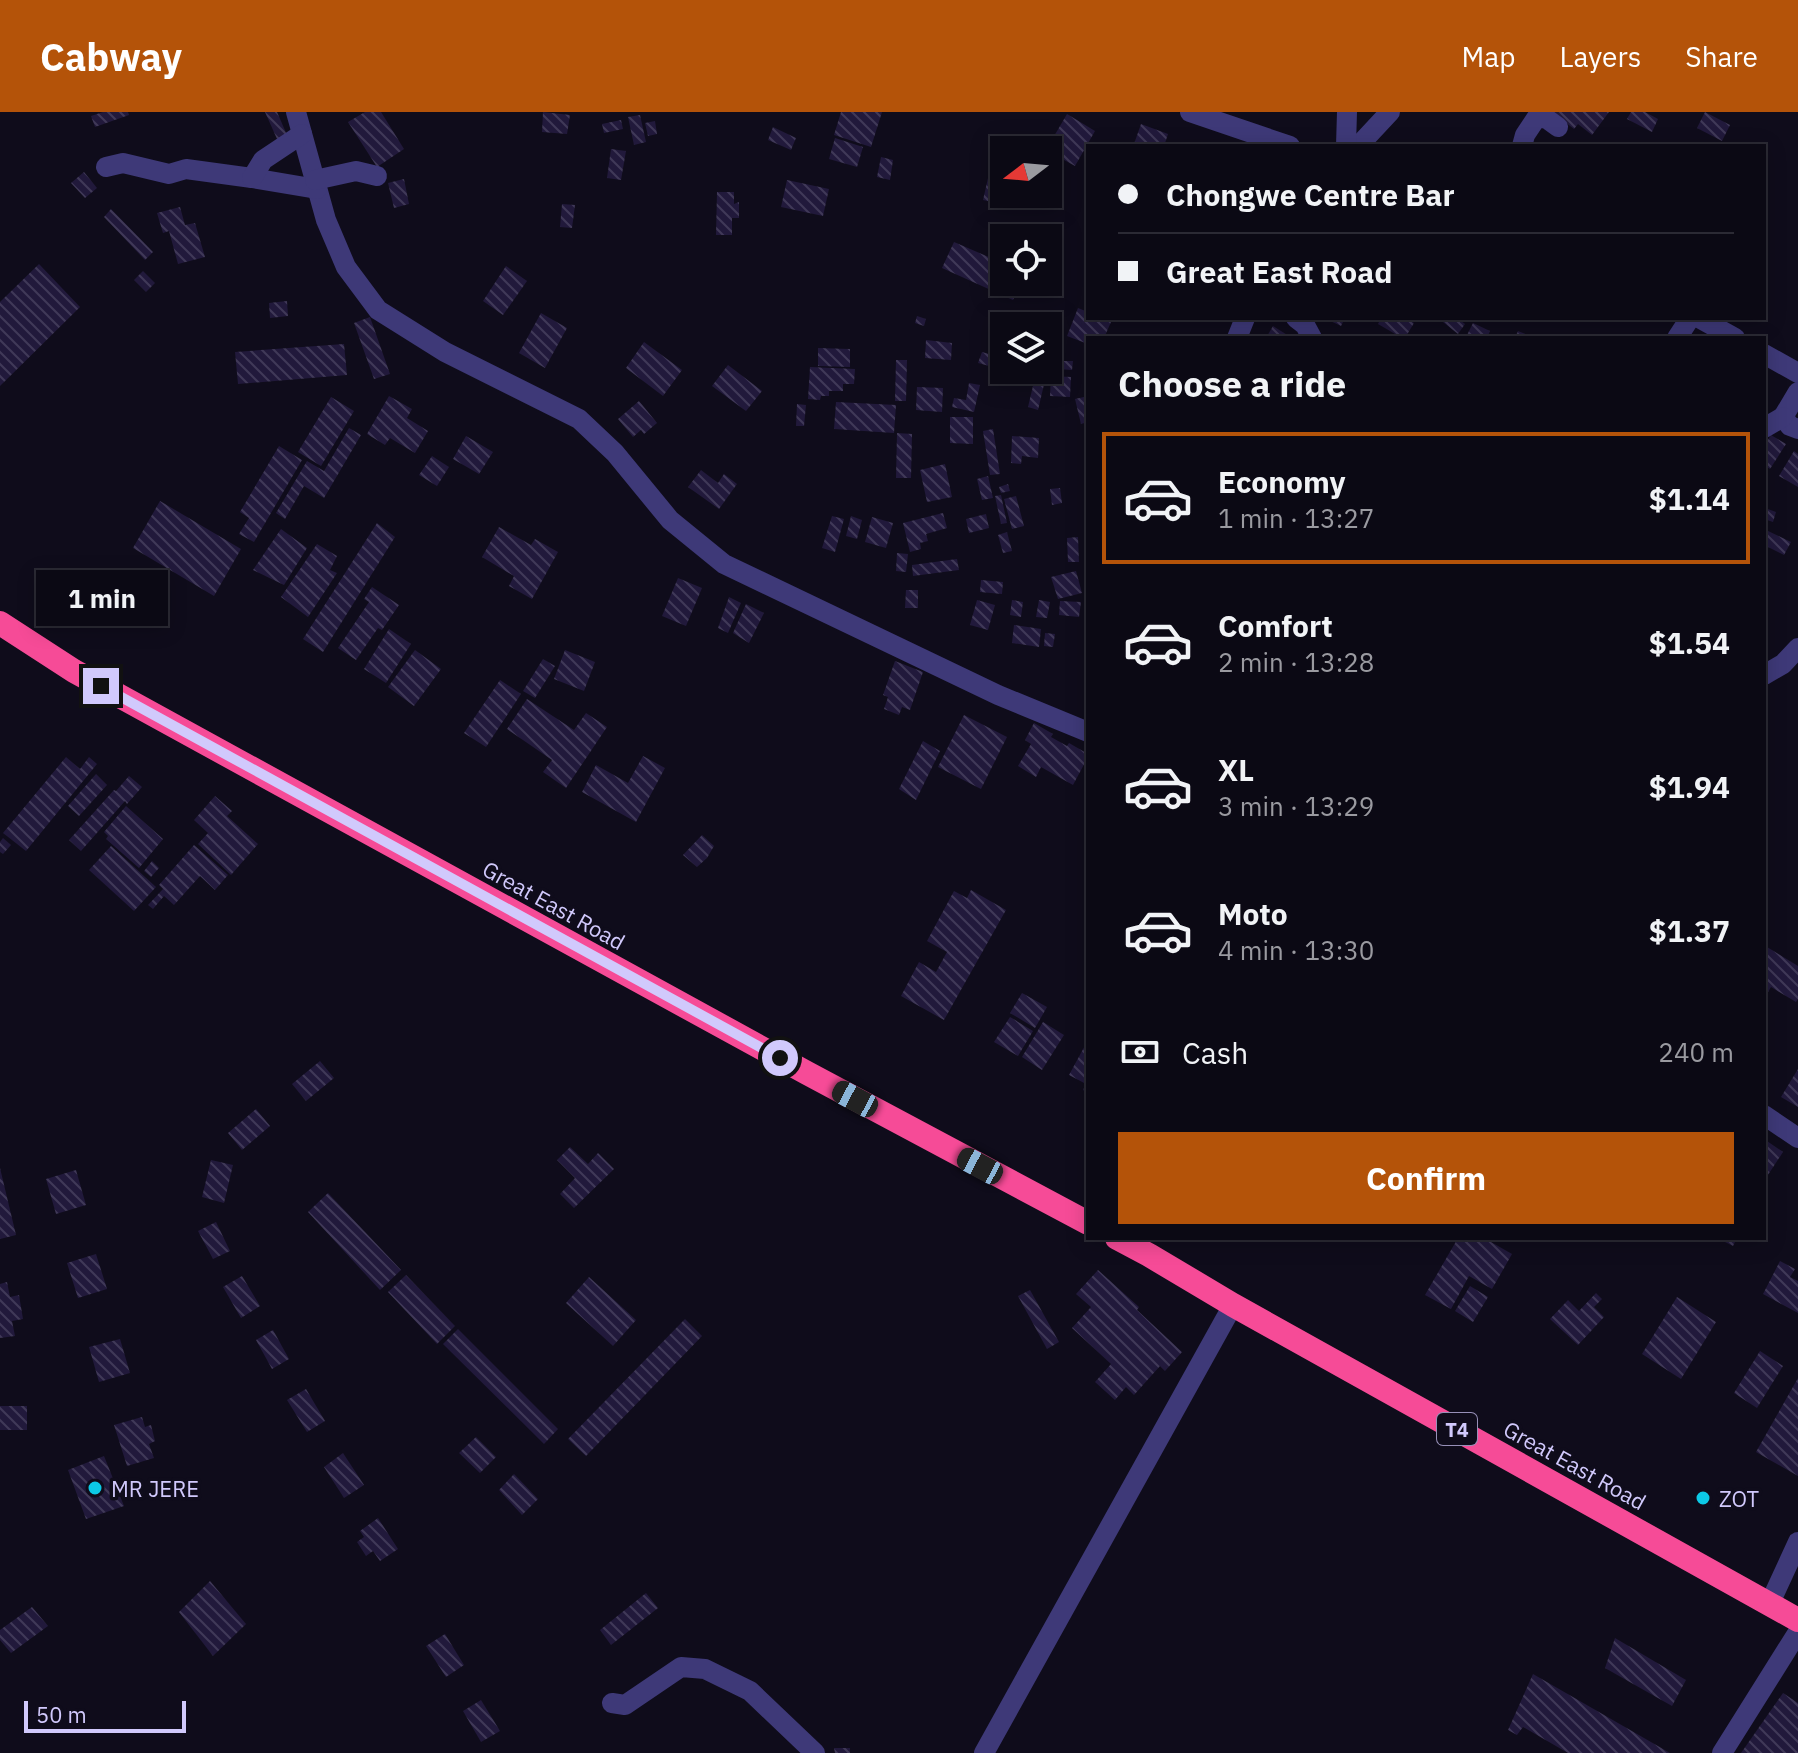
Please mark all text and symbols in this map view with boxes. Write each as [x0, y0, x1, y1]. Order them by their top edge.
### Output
text: Cabway [40, 32, 182, 81]
text: Map [1461, 38, 1515, 75]
text: Layers [1559, 38, 1641, 75]
text: Share [1685, 38, 1758, 75]
north arrow [990, 136, 1062, 208]
map controls [990, 136, 1062, 384]
text: Chongwe Centre Bar [1166, 175, 1455, 214]
button: locate [990, 224, 1062, 296]
text: Great East Road [1166, 252, 1393, 291]
button: layers [990, 312, 1062, 384]
text: Choose a ride [1118, 360, 1346, 407]
icon: car [1122, 462, 1194, 534]
text: Economy [1218, 462, 1346, 501]
text: $1.14 [1649, 479, 1730, 518]
text: 1 min · 13:27 [1218, 501, 1374, 535]
callout: 1 min [35, 570, 167, 626]
text: 1 min [68, 581, 136, 615]
icon: car [1122, 606, 1194, 678]
text: Comfort [1218, 606, 1333, 645]
text: $1.54 [1649, 623, 1730, 662]
text: 2 min · 13:28 [1218, 645, 1374, 679]
route end [83, 668, 119, 704]
icon: car [1122, 750, 1194, 822]
text: XL [1218, 750, 1254, 789]
text: $1.94 [1649, 767, 1730, 806]
text: 3 min · 13:29 [1218, 789, 1374, 823]
street label: Great East Road [478, 854, 630, 956]
icon: car [1122, 894, 1194, 966]
text: Moto [1218, 894, 1288, 933]
text: $1.37 [1649, 911, 1730, 950]
text: 4 min · 13:30 [1218, 933, 1374, 967]
icon: cash [1118, 1030, 1162, 1074]
text: Cash [1182, 1033, 1248, 1072]
text: 240 m [1658, 1035, 1734, 1069]
route start [762, 1040, 798, 1076]
car [828, 1077, 882, 1121]
button: Confirm [1118, 1132, 1734, 1224]
car [953, 1144, 1007, 1188]
road number: T4 [1437, 1413, 1477, 1445]
street label: Great East Road [1499, 1414, 1651, 1516]
place label: MR JERE [111, 1474, 199, 1503]
marker: MR JERE [86, 1479, 104, 1497]
place label: ZOT [1719, 1484, 1760, 1513]
marker: ZOT [1694, 1489, 1712, 1507]
scale bar [24, 1697, 186, 1733]
text: 50 m [36, 1700, 87, 1729]

